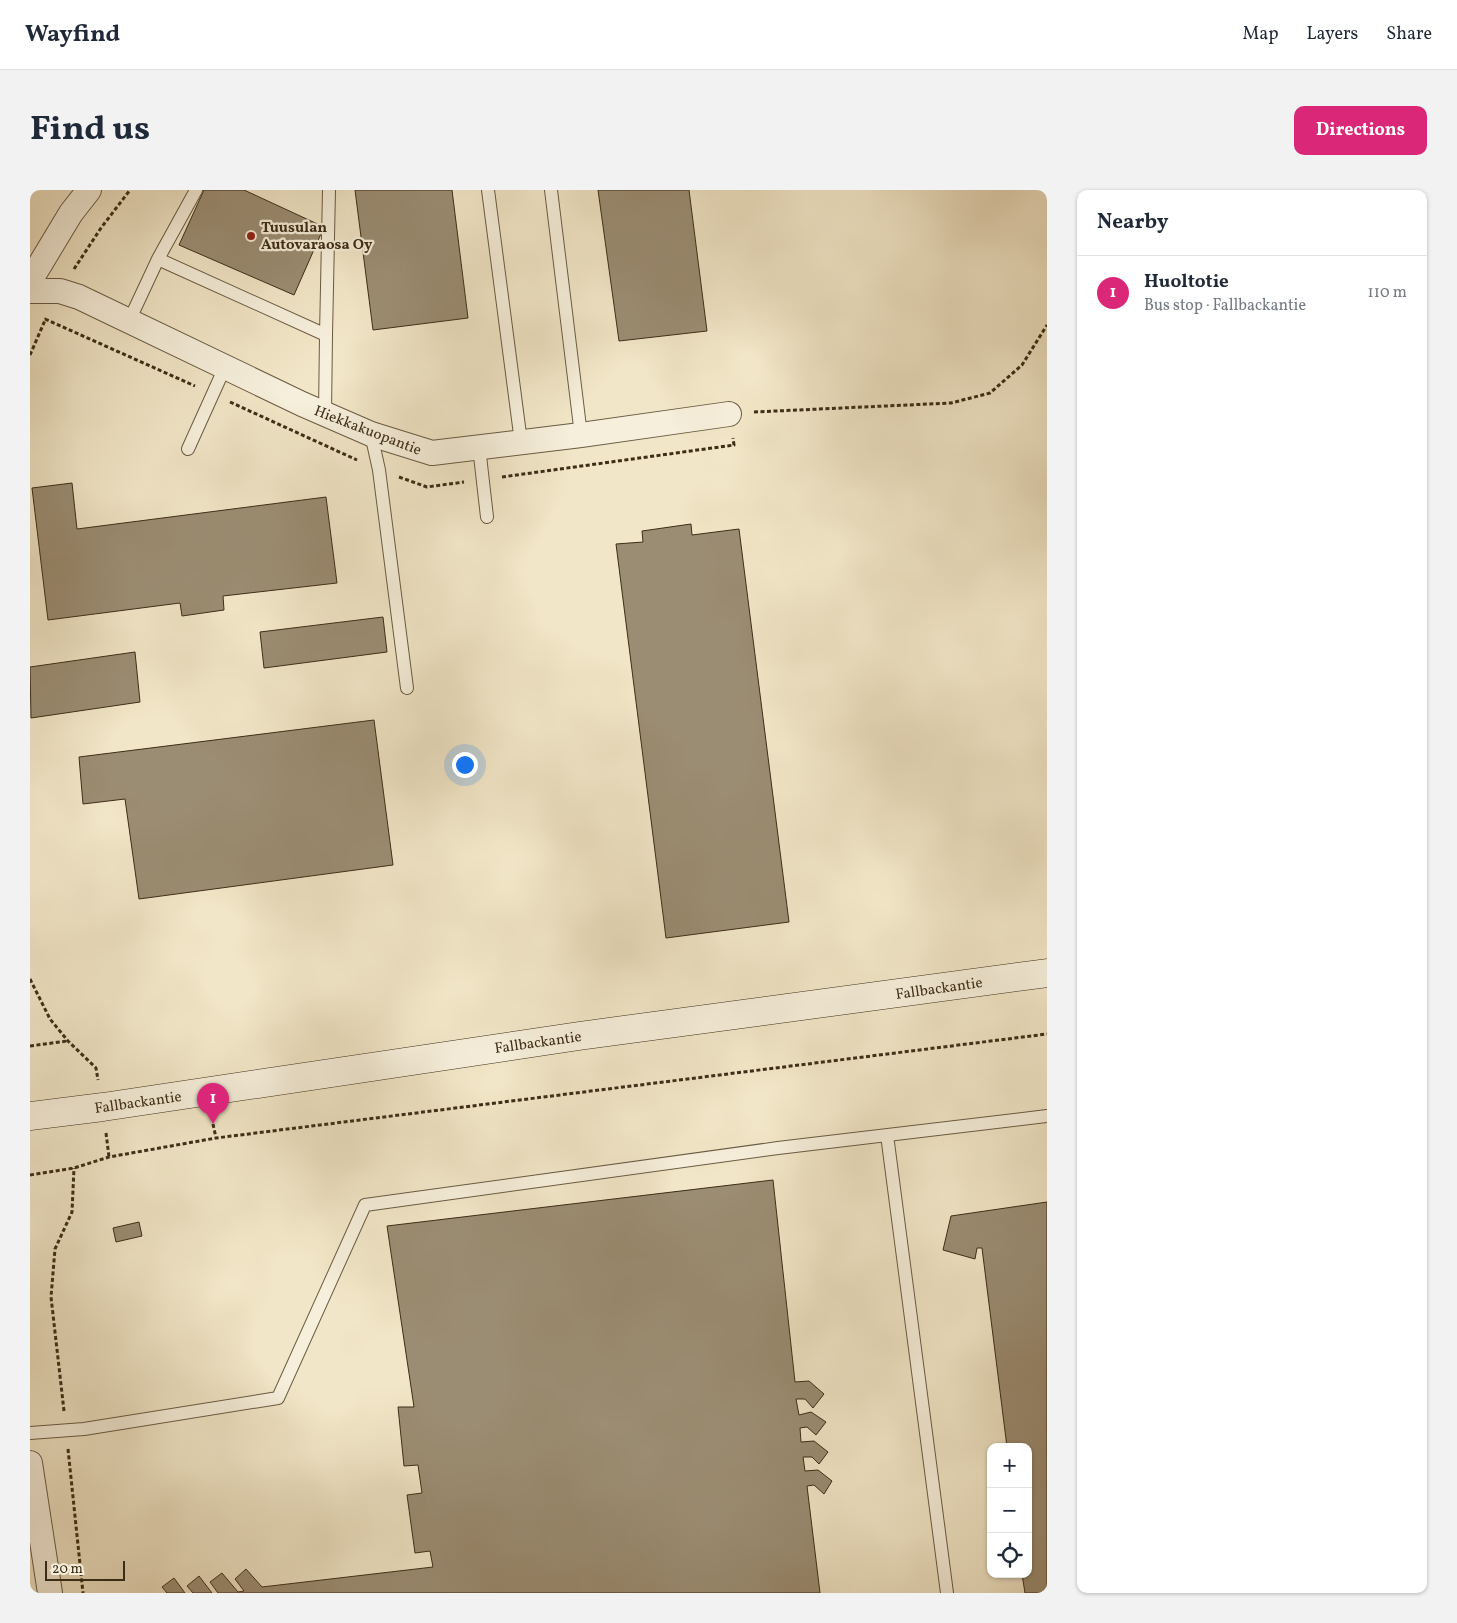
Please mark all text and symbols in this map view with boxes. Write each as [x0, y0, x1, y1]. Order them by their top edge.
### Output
text: Wayfind [25, 18, 120, 52]
text: Map [1242, 22, 1278, 47]
text: Layers [1306, 22, 1358, 47]
text: Share [1386, 22, 1432, 47]
text: Find us [30, 106, 150, 154]
button: Directions [1294, 106, 1427, 155]
text: Nearby [1097, 208, 1168, 237]
place label: Tuusulan Autovaraosa Oy [261, 218, 373, 256]
marker: Tuusulan Autovaraosa Oy [245, 230, 257, 242]
text: Huoltotie [1144, 269, 1229, 295]
text: 1 [1110, 282, 1116, 304]
text: 110 m [1368, 282, 1407, 304]
text: Bus stop · Fallbackantie [1144, 295, 1306, 317]
street label: Hiekkakuopantie [311, 401, 424, 462]
your location [452, 752, 478, 778]
street label: Fallbackantie [894, 973, 984, 1006]
street label: Fallbackantie [493, 1027, 583, 1060]
pin: 1 [197, 1083, 229, 1124]
street label: Fallbackantie [93, 1087, 183, 1120]
map controls [987, 1443, 1032, 1578]
button: + [987, 1443, 1032, 1488]
button: − [987, 1488, 1032, 1533]
button: locate [987, 1533, 1032, 1578]
scale bar [45, 1558, 125, 1581]
text: 20 m [52, 1560, 83, 1579]

